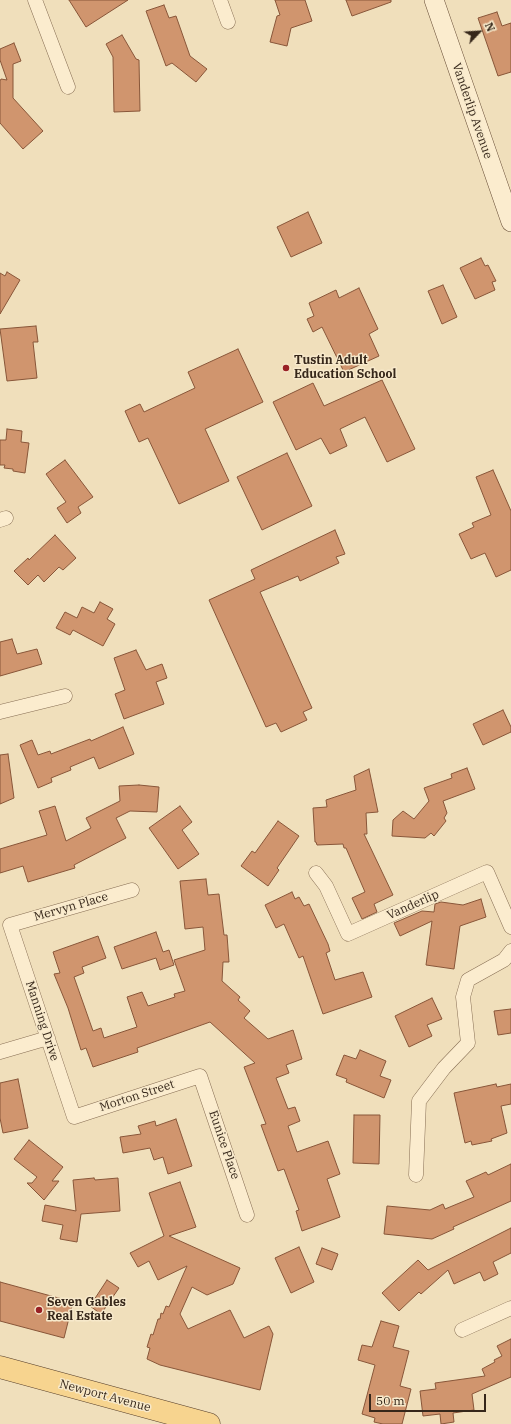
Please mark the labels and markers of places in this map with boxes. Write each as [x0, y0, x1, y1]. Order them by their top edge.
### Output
place label: Tustin Adult Education School [294, 354, 396, 382]
marker: Tustin Adult Education School [281, 363, 291, 373]
place label: Seven Gables Real Estate [47, 1296, 126, 1324]
marker: Seven Gables Real Estate [34, 1305, 44, 1315]

